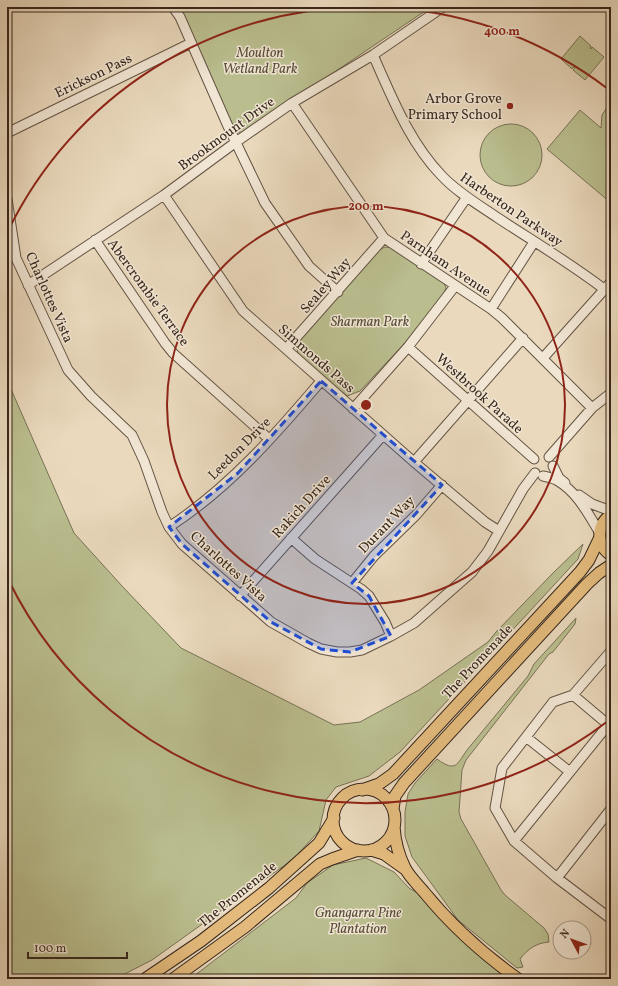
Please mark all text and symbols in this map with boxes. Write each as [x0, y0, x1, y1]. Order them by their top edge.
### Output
text: 400 m [484, 24, 520, 40]
park label: Moulton Wetland Park [222, 44, 298, 79]
street label: Erickson Pass [52, 49, 135, 103]
place label: Arbor Grove Primary School [408, 90, 502, 125]
street label: Brookmount Drive [175, 93, 279, 176]
marker: Arbor Grove Primary School [505, 101, 515, 111]
street label: Harberton Parkway [456, 169, 567, 252]
text: 200 m [348, 199, 384, 215]
street label: Parnham Avenue [396, 227, 495, 302]
street label: Abercrombie Terrace [102, 235, 193, 351]
street label: Charlottes Vista [20, 249, 77, 346]
street label: Sealey Way [296, 253, 356, 318]
park label: Sharman Park [331, 313, 410, 332]
street label: Simmonds Pass [273, 320, 359, 398]
street label: Westbrook Parade [431, 350, 527, 439]
centre of rings [359, 398, 373, 412]
street label: Leedon Drive [204, 413, 276, 485]
street label: Rakich Drive [268, 471, 336, 543]
street label: Durant Way [355, 492, 420, 558]
street label: Charlottes Vista [185, 527, 271, 607]
street label: The Promenade [438, 620, 518, 704]
street label: The Promenade [195, 857, 282, 933]
park label: Gnangarra Pine Plantation [315, 904, 401, 939]
north arrow [552, 920, 592, 960]
text: N [557, 926, 574, 942]
scale bar [28, 934, 127, 960]
text: 100 m [34, 941, 67, 957]

